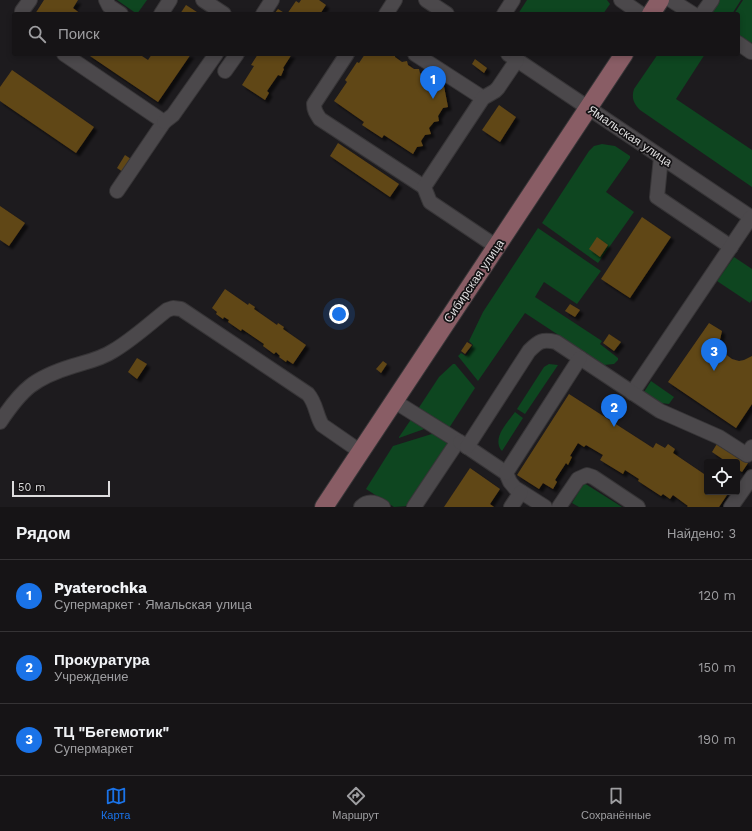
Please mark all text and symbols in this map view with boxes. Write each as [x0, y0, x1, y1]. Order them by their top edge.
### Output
search box [12, 12, 740, 56]
icon: search [26, 23, 48, 45]
text: Поиск [58, 25, 100, 43]
pin: 1 [420, 66, 446, 99]
street label: Ямальская улица [585, 103, 675, 170]
street label: Сибирская улица [441, 236, 507, 325]
your location [329, 304, 349, 324]
pin: 3 [701, 338, 727, 371]
pin: 2 [601, 394, 627, 427]
map controls [704, 459, 740, 495]
button: locate [704, 459, 740, 495]
scale bar [12, 479, 110, 498]
text: 50 m [18, 481, 45, 494]
text: Рядом [16, 523, 71, 543]
text: Найдено: 3 [667, 526, 736, 541]
text: Pyaterochka [54, 579, 147, 597]
text: 1 [26, 588, 32, 603]
text: 120 m [698, 588, 736, 603]
text: Супермаркет · Ямальская улица [54, 597, 252, 612]
text: Прокуратура [54, 651, 150, 669]
text: 2 [25, 660, 33, 675]
text: 150 m [698, 660, 736, 675]
text: Учреждение [54, 669, 129, 684]
text: ТЦ "Бегемотик" [54, 723, 169, 741]
text: 3 [25, 732, 33, 747]
text: 190 m [698, 732, 736, 747]
text: Супермаркет [54, 741, 133, 756]
tab: Карта [101, 785, 130, 822]
tab: Маршрут [332, 785, 379, 822]
tab: Сохранённые [581, 785, 651, 822]

